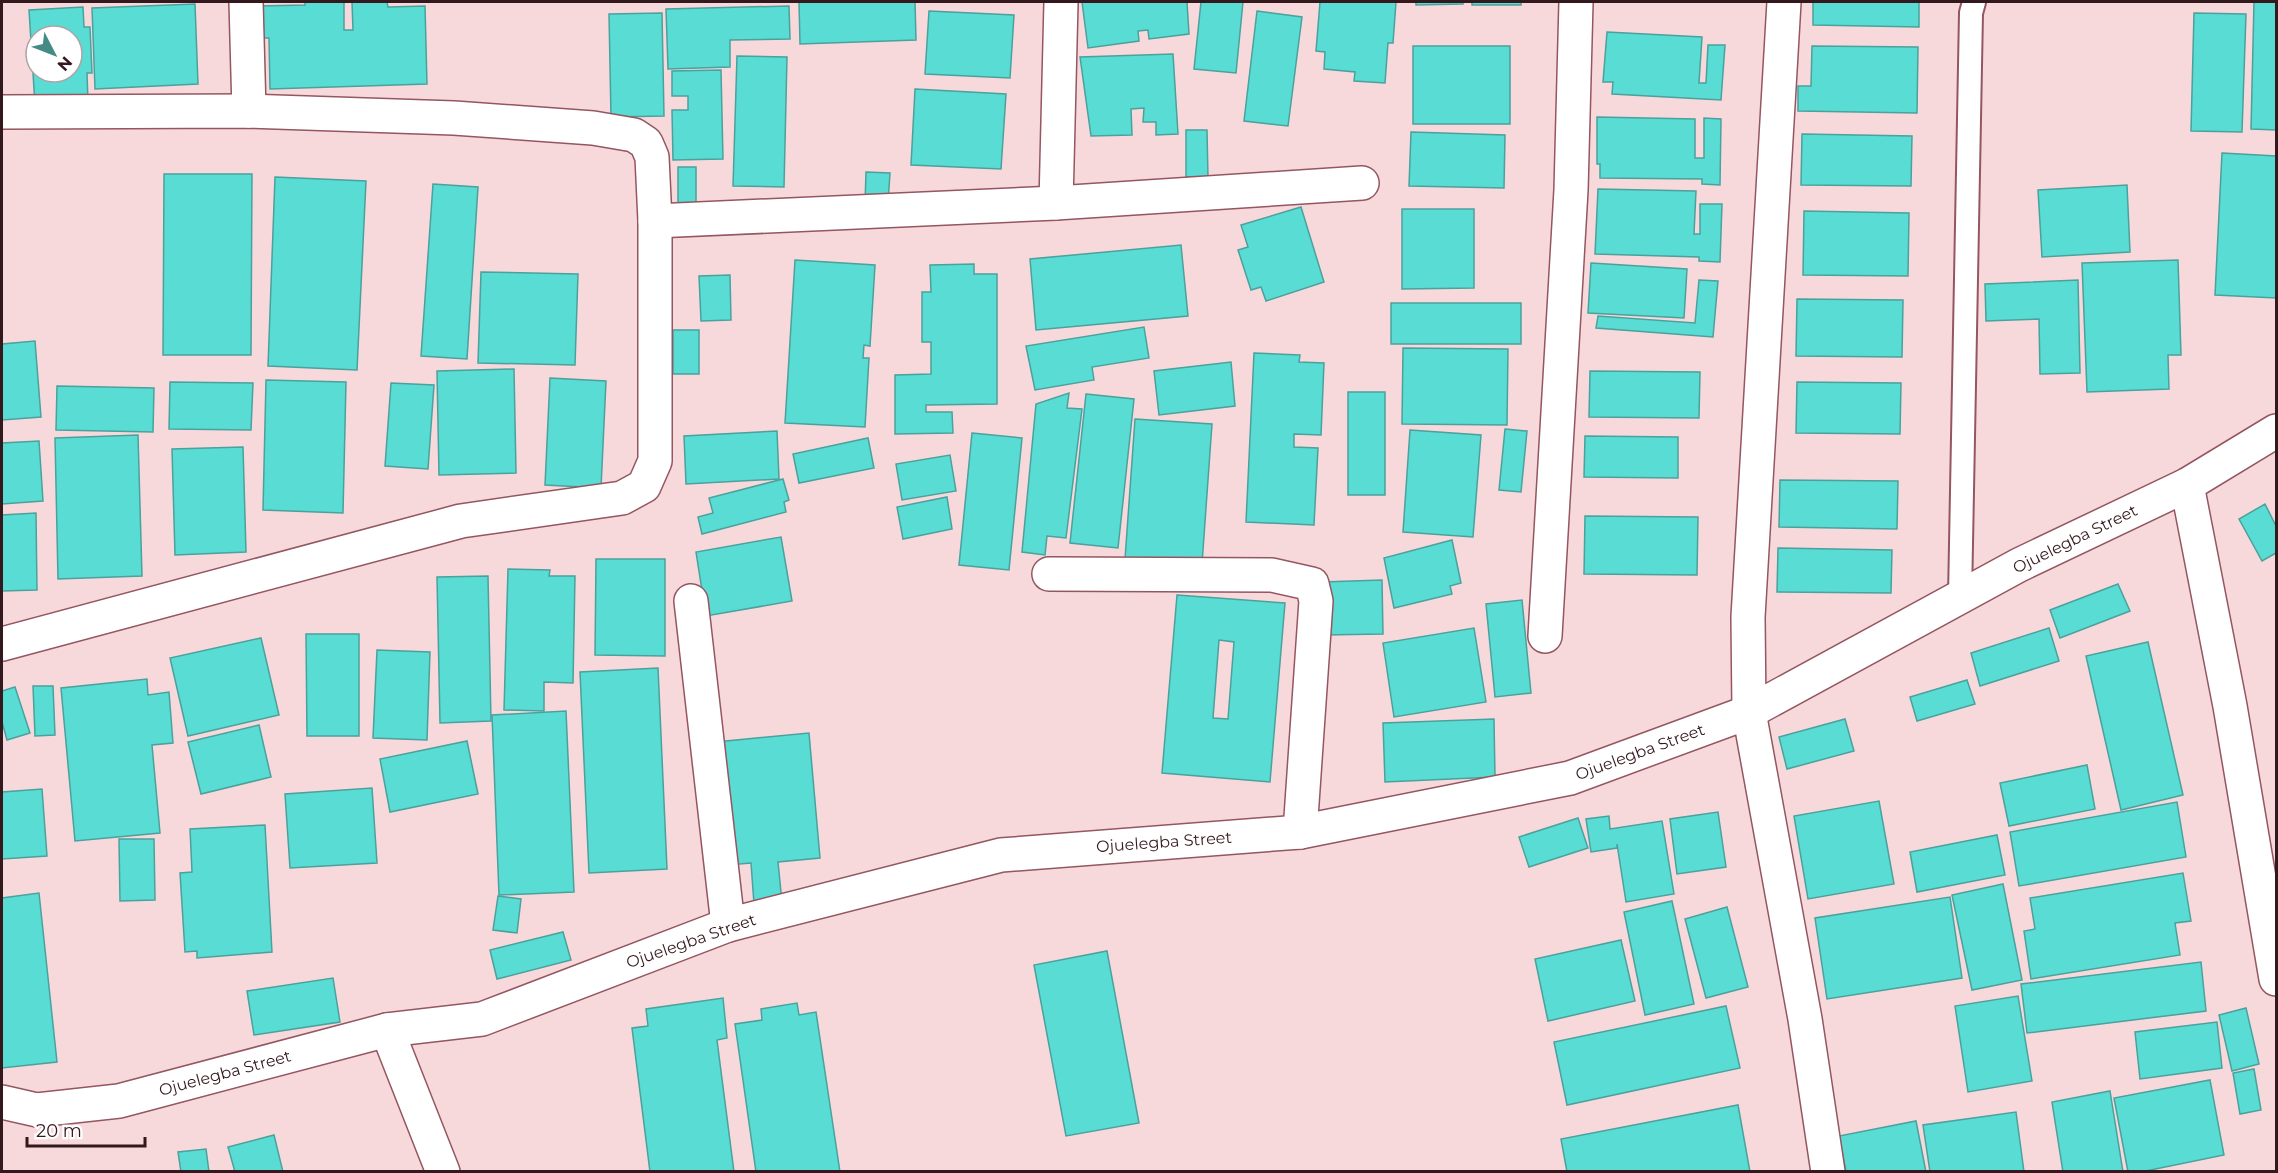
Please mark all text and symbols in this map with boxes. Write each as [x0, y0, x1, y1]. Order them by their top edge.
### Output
north arrow [24, 24, 84, 84]
text: N [53, 53, 76, 75]
street label: Ojuelegba Street [2010, 500, 2141, 577]
street label: Ojuelegba Street [1573, 720, 1708, 784]
street label: Ojuelegba Street [1096, 828, 1233, 856]
street label: Ojuelegba Street [624, 910, 759, 972]
street label: Ojuelegba Street [157, 1046, 294, 1100]
scale bar [27, 1110, 146, 1148]
text: 20 m [36, 1120, 82, 1142]

